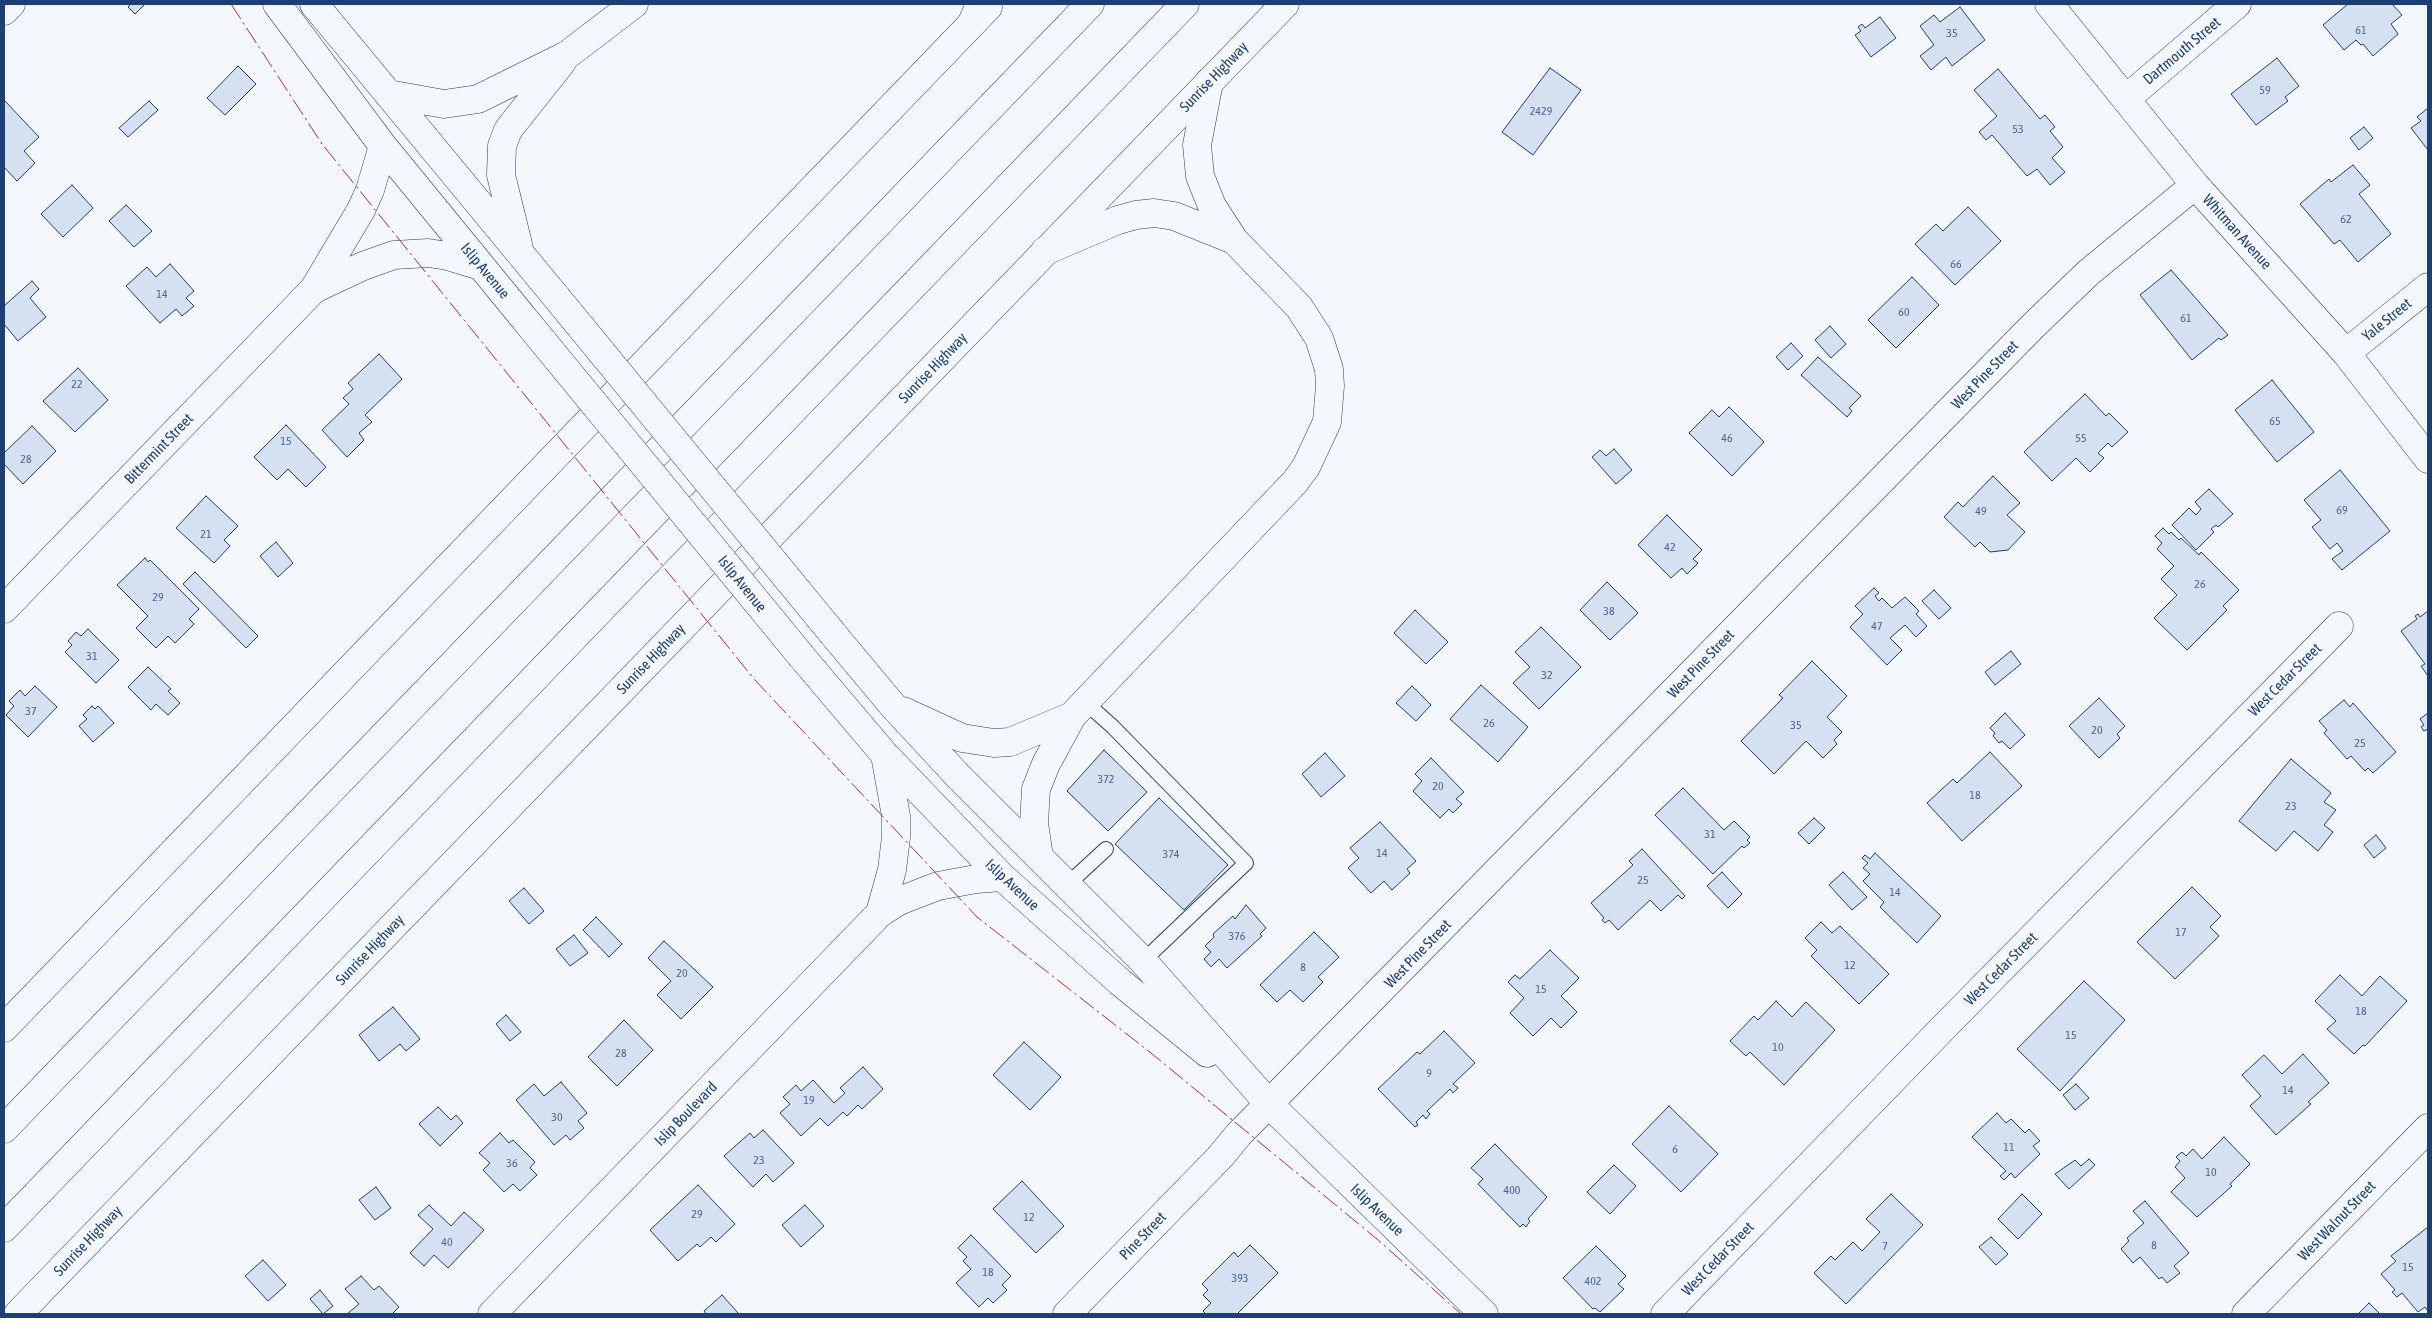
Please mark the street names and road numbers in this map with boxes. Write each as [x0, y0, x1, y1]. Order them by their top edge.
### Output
street label: Dartmouth Street [2140, 13, 2224, 89]
street label: Sunrise Highway [1176, 38, 1252, 116]
street label: Whitman Avenue [2199, 191, 2275, 273]
street label: Islip Avenue [456, 239, 514, 303]
street label: Yale Street [2359, 295, 2415, 345]
street label: Sunrise Highway [895, 329, 971, 407]
street label: West Pine Street [1948, 337, 2022, 413]
street label: Bittermint Street [121, 410, 197, 488]
street label: Islip Avenue [714, 552, 770, 616]
street label: Sunrise Highway [613, 620, 689, 698]
street label: West Pine Street [1664, 626, 1738, 702]
street label: West Cedar Street [2245, 640, 2325, 720]
street label: Islip Avenue [981, 855, 1043, 915]
street label: Sunrise Highway [332, 911, 408, 989]
street label: West Pine Street [1381, 916, 1455, 992]
street label: West Cedar Street [1961, 929, 2041, 1009]
street label: Islip Boulevard [651, 1078, 721, 1150]
street label: West Walnut Street [2294, 1177, 2380, 1265]
street label: Islip Avenue [1347, 1180, 1407, 1240]
street label: Sunrise Highway [50, 1202, 126, 1280]
street label: Pine Street [1116, 1208, 1170, 1264]
street label: West Cedar Street [1678, 1218, 1758, 1300]

